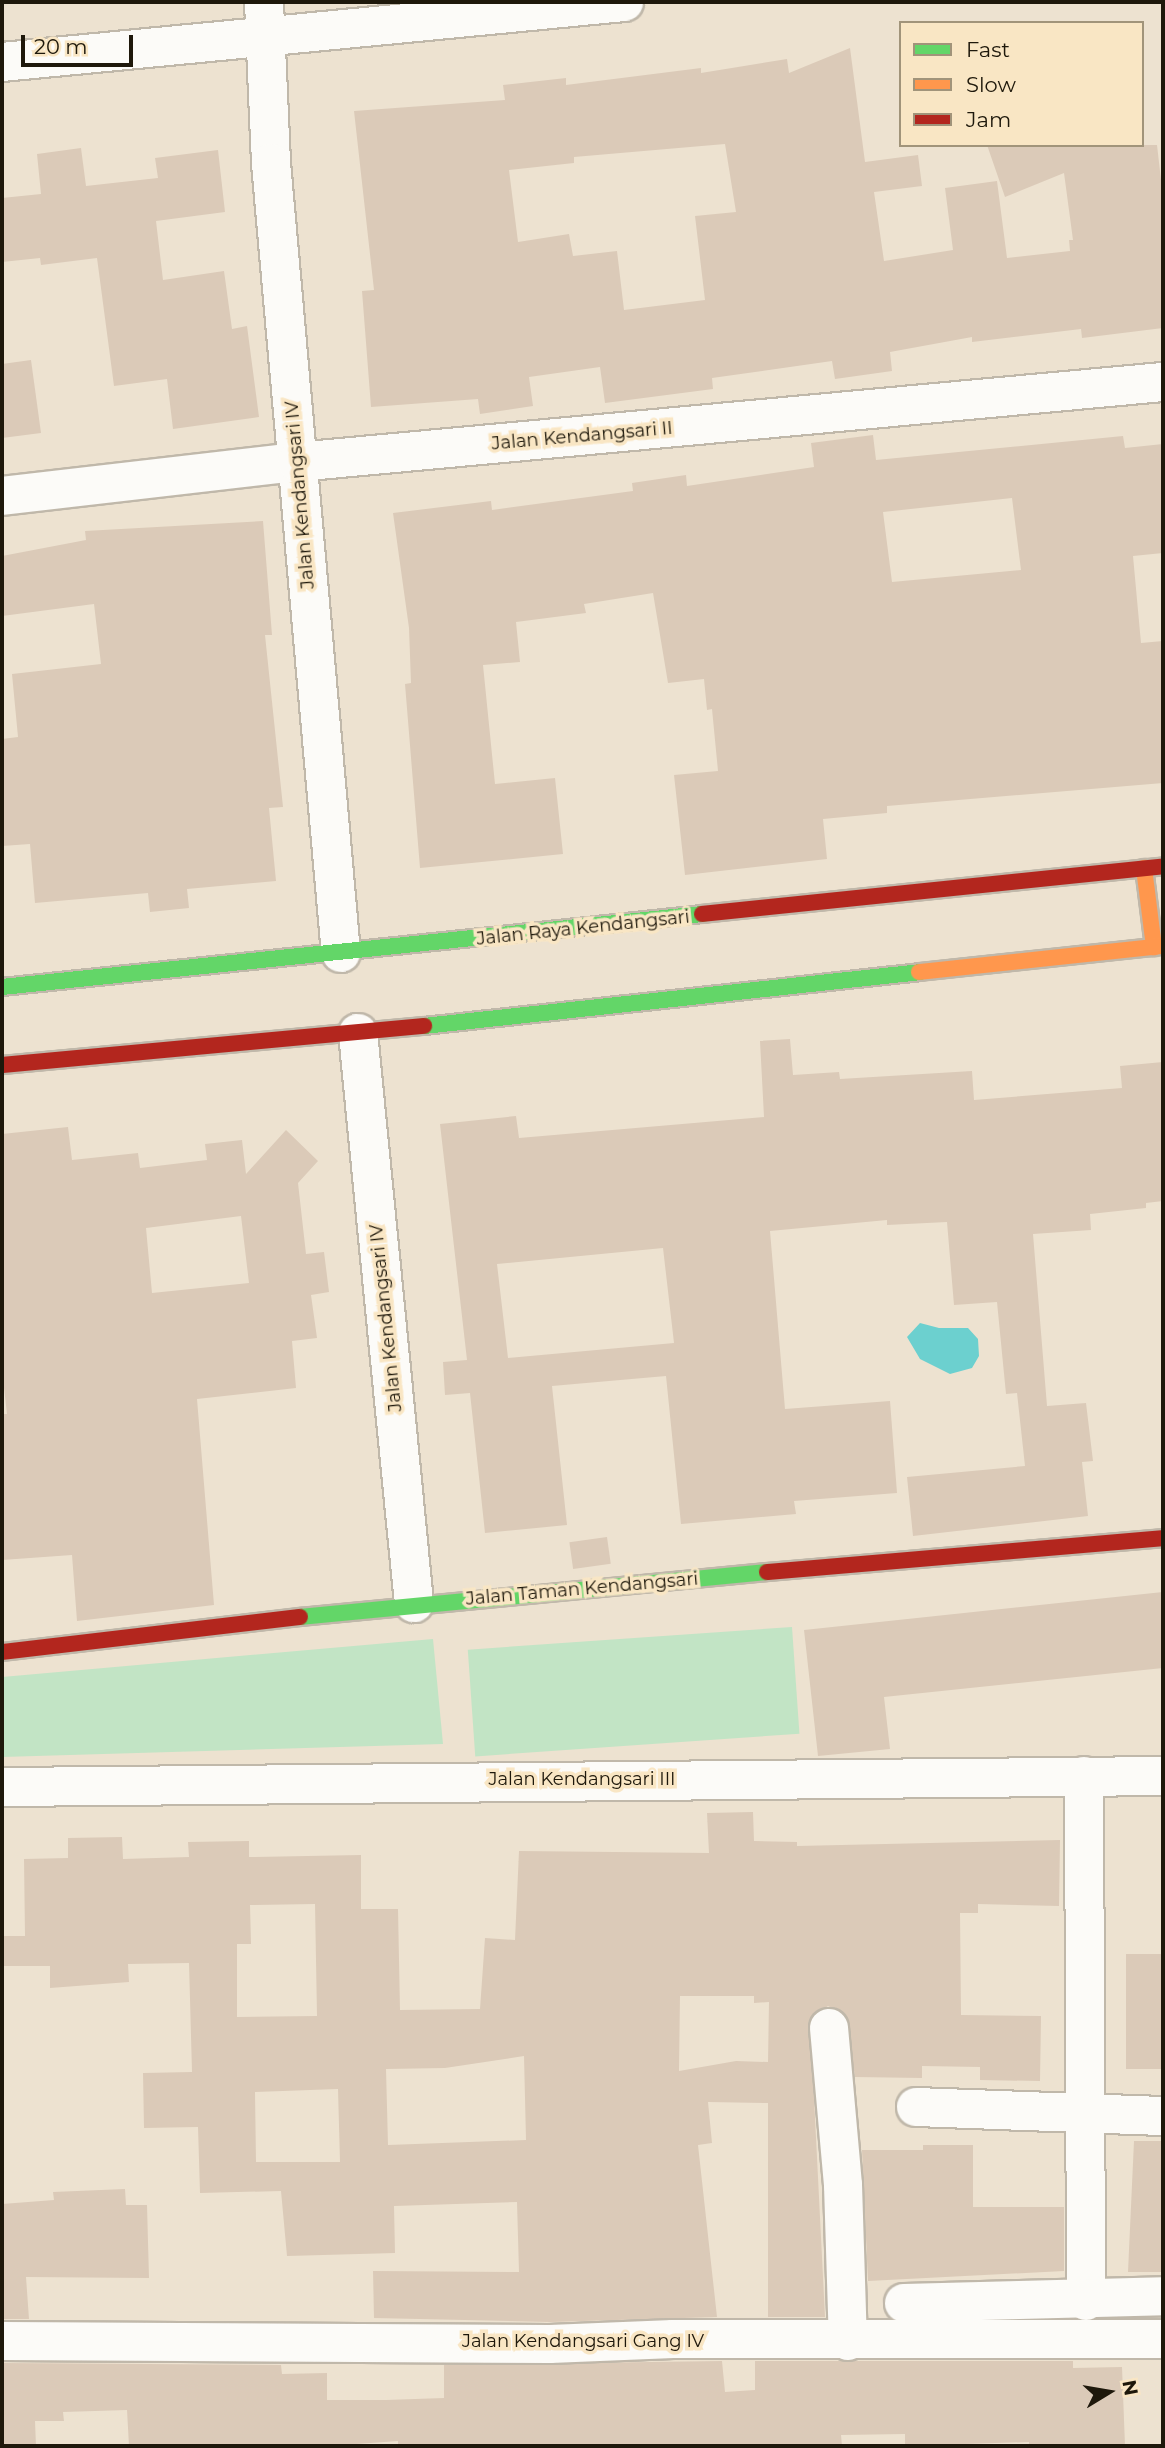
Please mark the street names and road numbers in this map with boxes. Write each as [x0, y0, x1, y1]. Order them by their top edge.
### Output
street label: Jalan Kendangsari IV [281, 400, 319, 590]
street label: Jalan Kendangsari II [491, 417, 673, 455]
street label: Jalan Raya Kendangsari [475, 906, 691, 950]
street label: Jalan Kendangsari IV [365, 1223, 407, 1413]
street label: Jalan Taman Kendangsari [465, 1568, 699, 1610]
street label: Jalan Kendangsari III [488, 1768, 676, 1790]
street label: Jalan Kendangsari Gang IV [462, 2330, 704, 2352]

